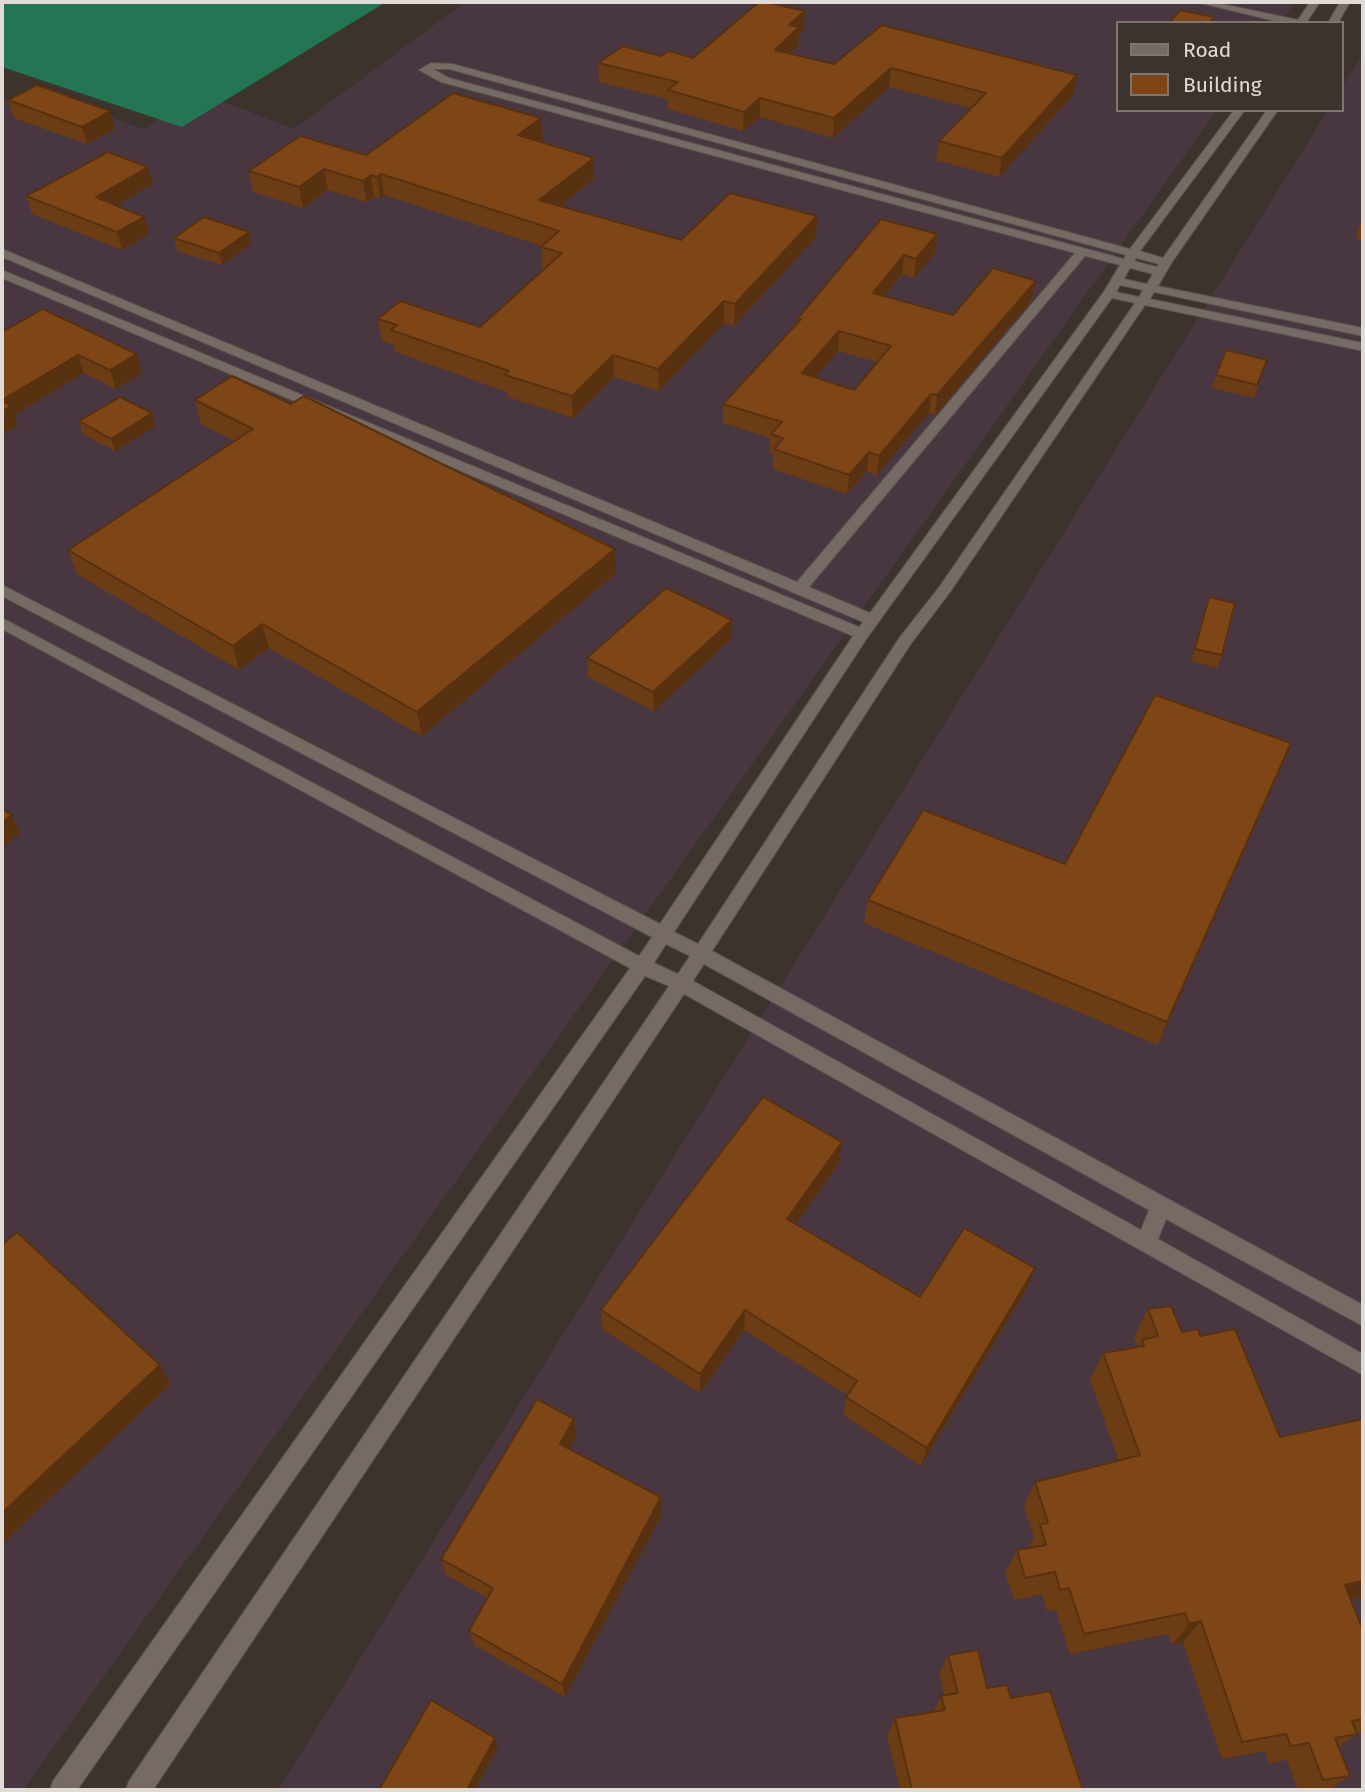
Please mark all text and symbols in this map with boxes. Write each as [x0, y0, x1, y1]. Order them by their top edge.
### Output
legend [1116, 21, 1344, 112]
text: Road [1183, 37, 1231, 63]
text: Building [1183, 72, 1262, 98]

